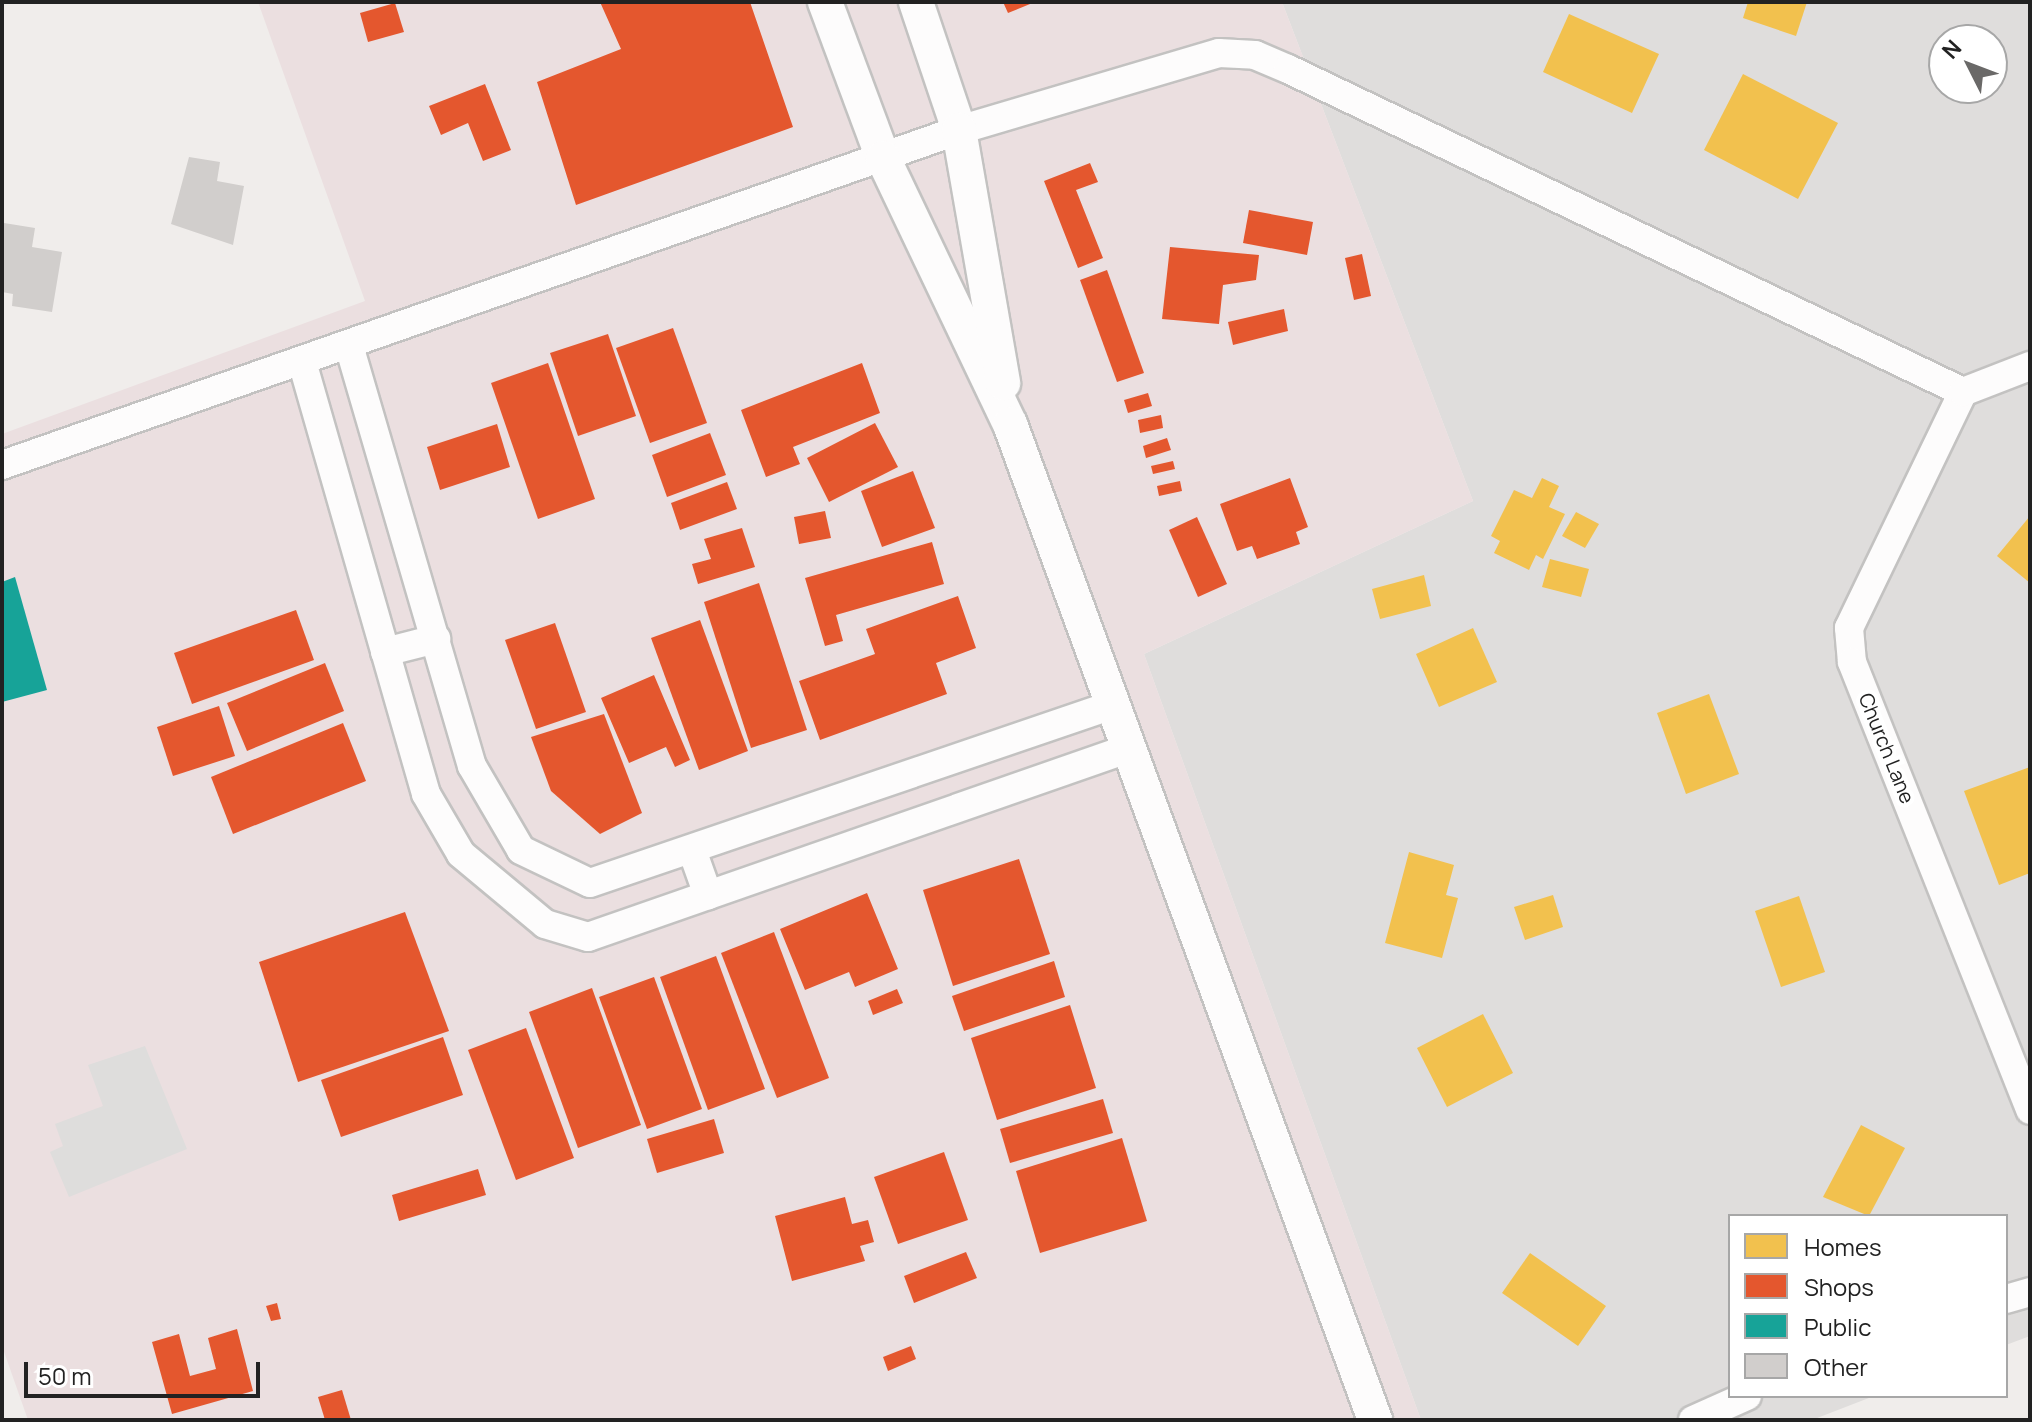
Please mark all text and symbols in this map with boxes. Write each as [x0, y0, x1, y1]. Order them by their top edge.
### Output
north arrow [1928, 24, 2008, 104]
text: N [1935, 33, 1968, 65]
street label: Church Lane [1854, 689, 1920, 807]
legend [1728, 1214, 2008, 1398]
text: Homes [1804, 1230, 1882, 1263]
text: Shops [1804, 1270, 1874, 1303]
text: Public [1804, 1310, 1871, 1343]
scale bar [28, 1346, 264, 1396]
text: Other [1804, 1350, 1868, 1383]
text: 50 m [38, 1359, 92, 1392]

